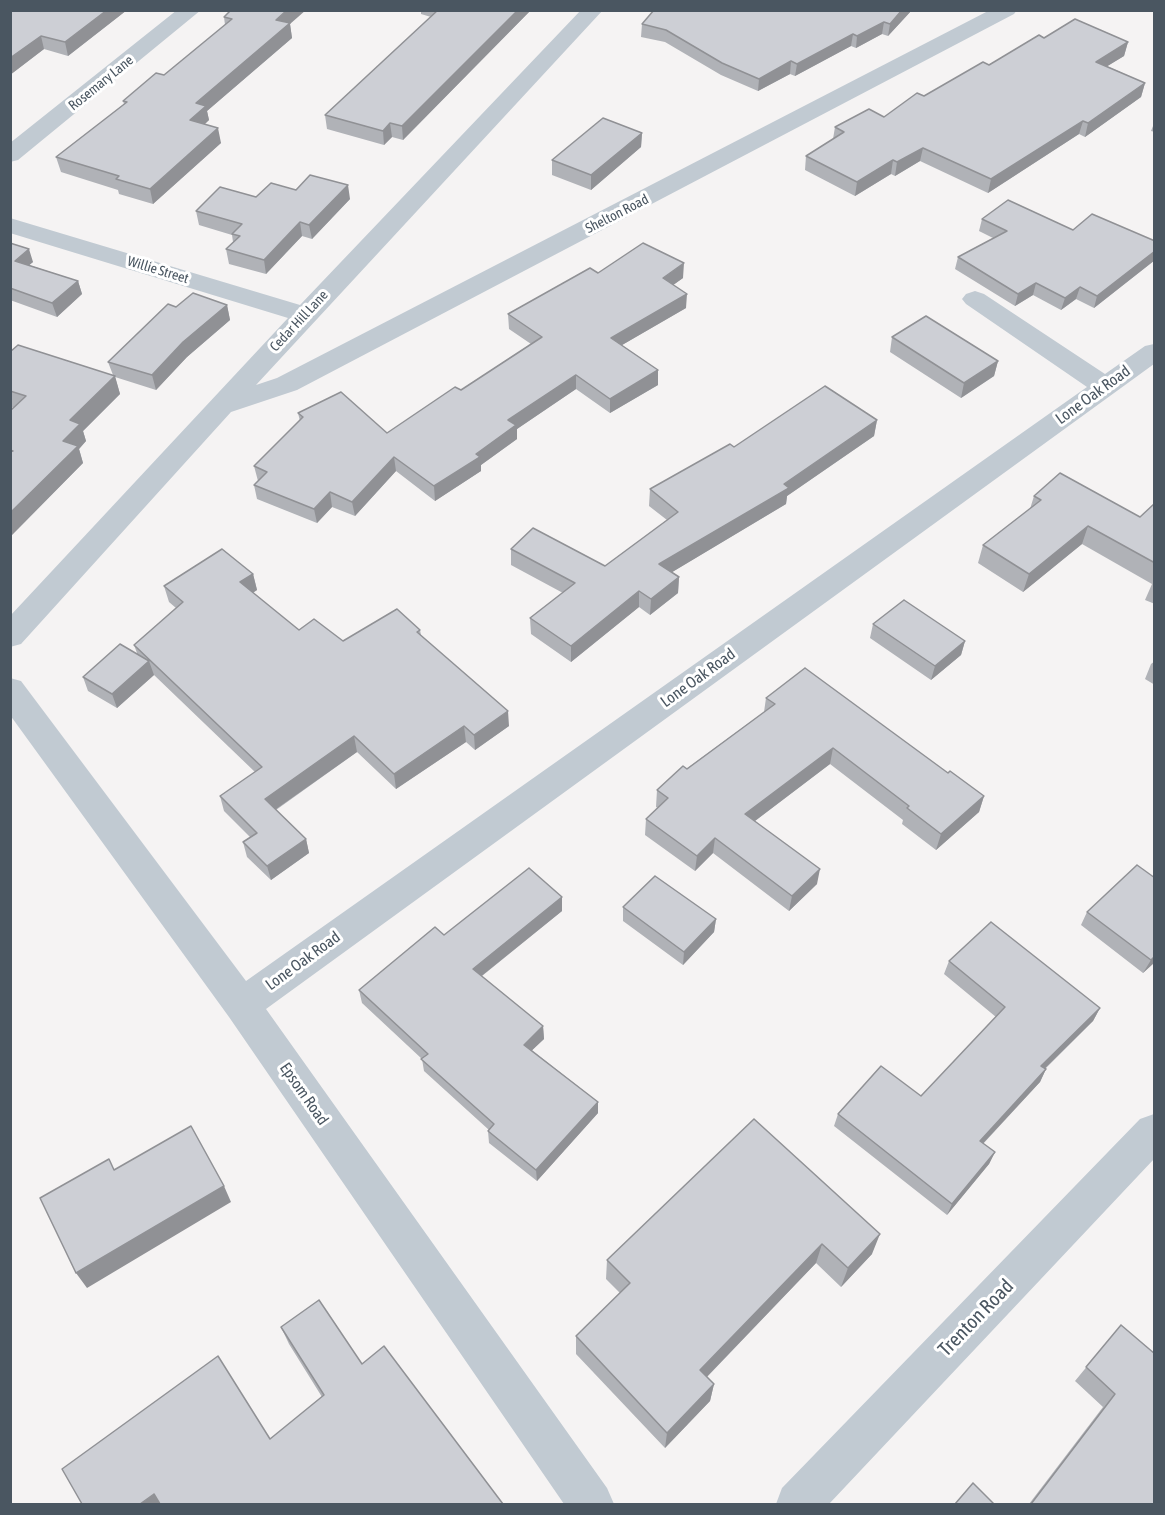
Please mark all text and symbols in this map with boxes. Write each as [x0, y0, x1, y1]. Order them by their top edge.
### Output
street label: Rosemary Lane [65, 52, 137, 114]
street label: Shelton Road [583, 191, 651, 237]
street label: Willie Street [125, 253, 191, 287]
street label: Cedar Hill Lane [266, 287, 332, 355]
street label: Lone Oak Road [1052, 362, 1134, 428]
street label: Lone Oak Road [657, 645, 739, 711]
street label: Lone Oak Road [262, 928, 344, 994]
street label: Epsom Road [276, 1059, 332, 1129]
street label: Trenton Road [933, 1274, 1019, 1362]

